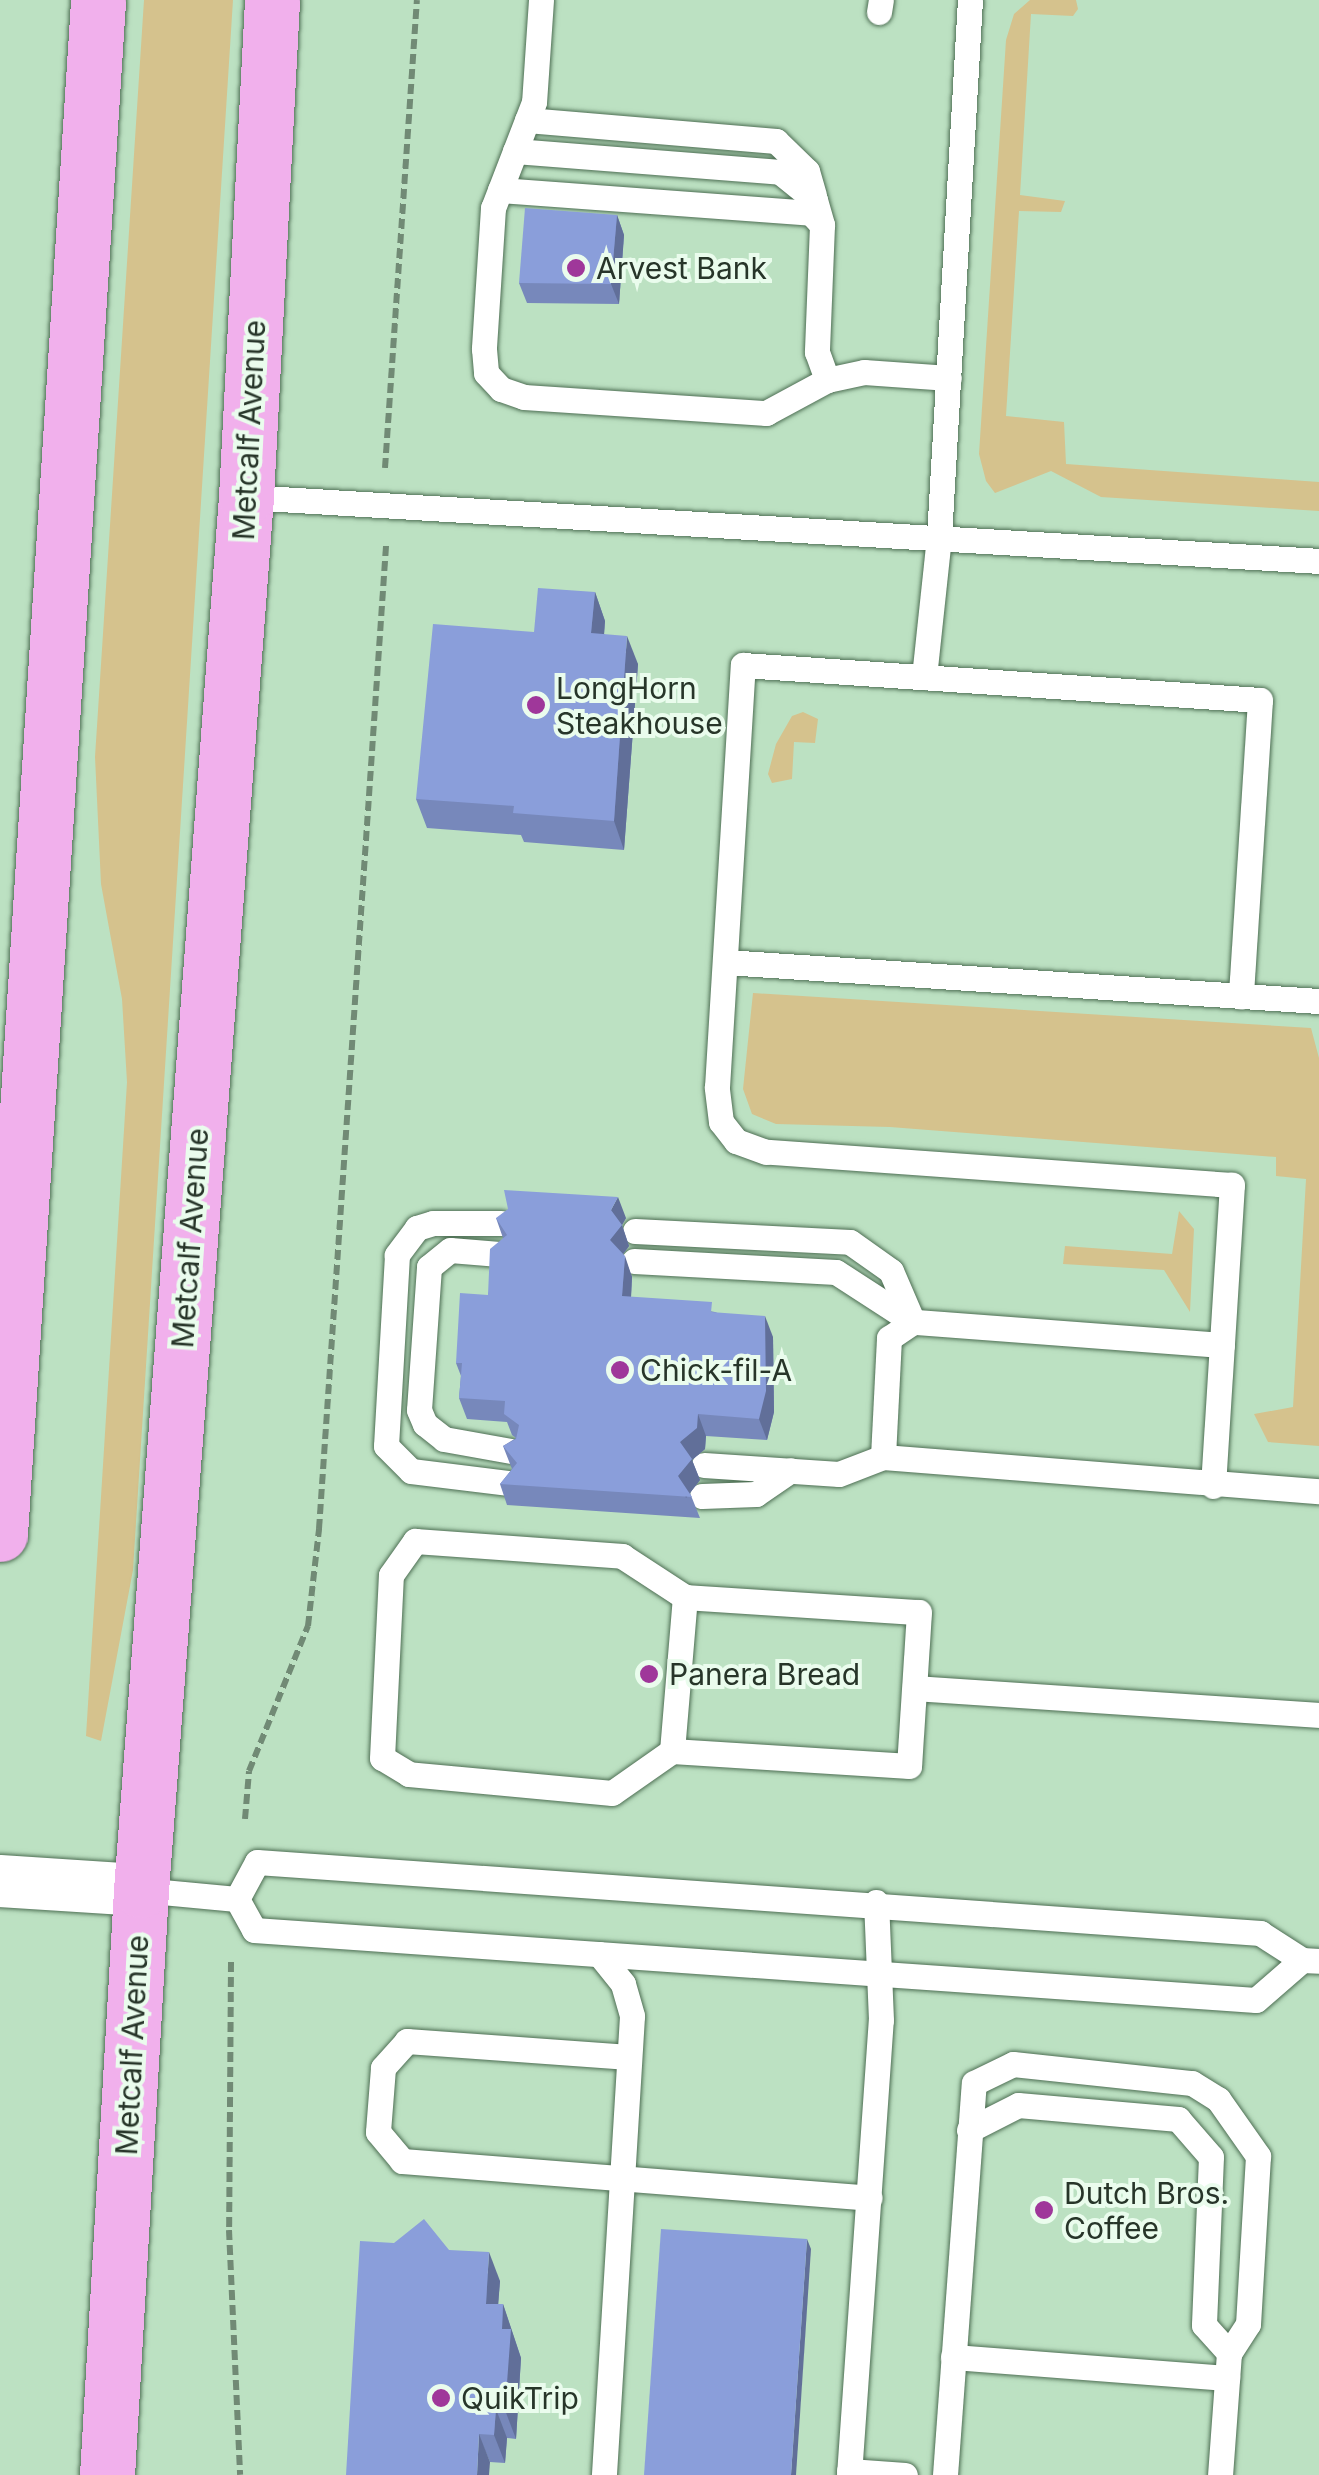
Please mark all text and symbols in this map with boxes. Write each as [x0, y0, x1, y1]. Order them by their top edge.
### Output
place label: Arvest Bank [596, 250, 767, 286]
marker: Arvest Bank [565, 257, 587, 279]
street label: Metcalf Avenue [225, 319, 273, 541]
place label: LongHorn Steakhouse [556, 670, 723, 740]
marker: LongHorn Steakhouse [525, 694, 547, 716]
street label: Metcalf Avenue [164, 1127, 216, 1349]
place label: Chick-fil-A [640, 1352, 792, 1388]
marker: Chick-fil-A [609, 1359, 631, 1381]
place label: Panera Bread [669, 1656, 860, 1692]
marker: Panera Bread [638, 1663, 660, 1685]
street label: Metcalf Avenue [108, 1934, 156, 2156]
place label: Dutch Bros. Coffee [1064, 2175, 1229, 2246]
marker: Dutch Bros. Coffee [1033, 2199, 1055, 2221]
place label: QuikTrip [461, 2380, 579, 2416]
marker: QuikTrip [430, 2387, 452, 2409]

